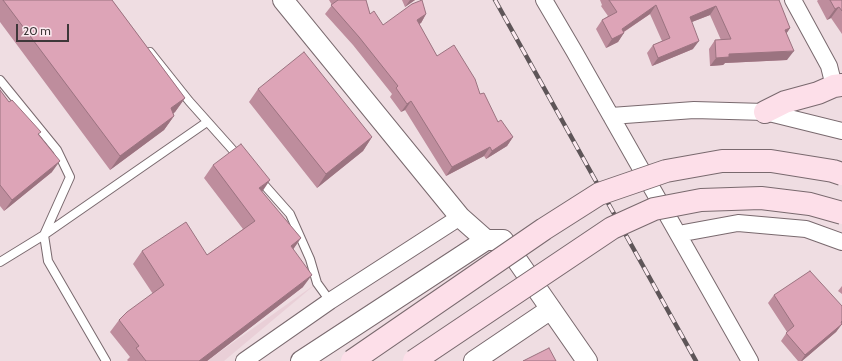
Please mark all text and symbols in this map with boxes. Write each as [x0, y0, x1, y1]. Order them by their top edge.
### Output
scale bar [18, 16, 71, 42]
text: 20 m [23, 23, 51, 38]

